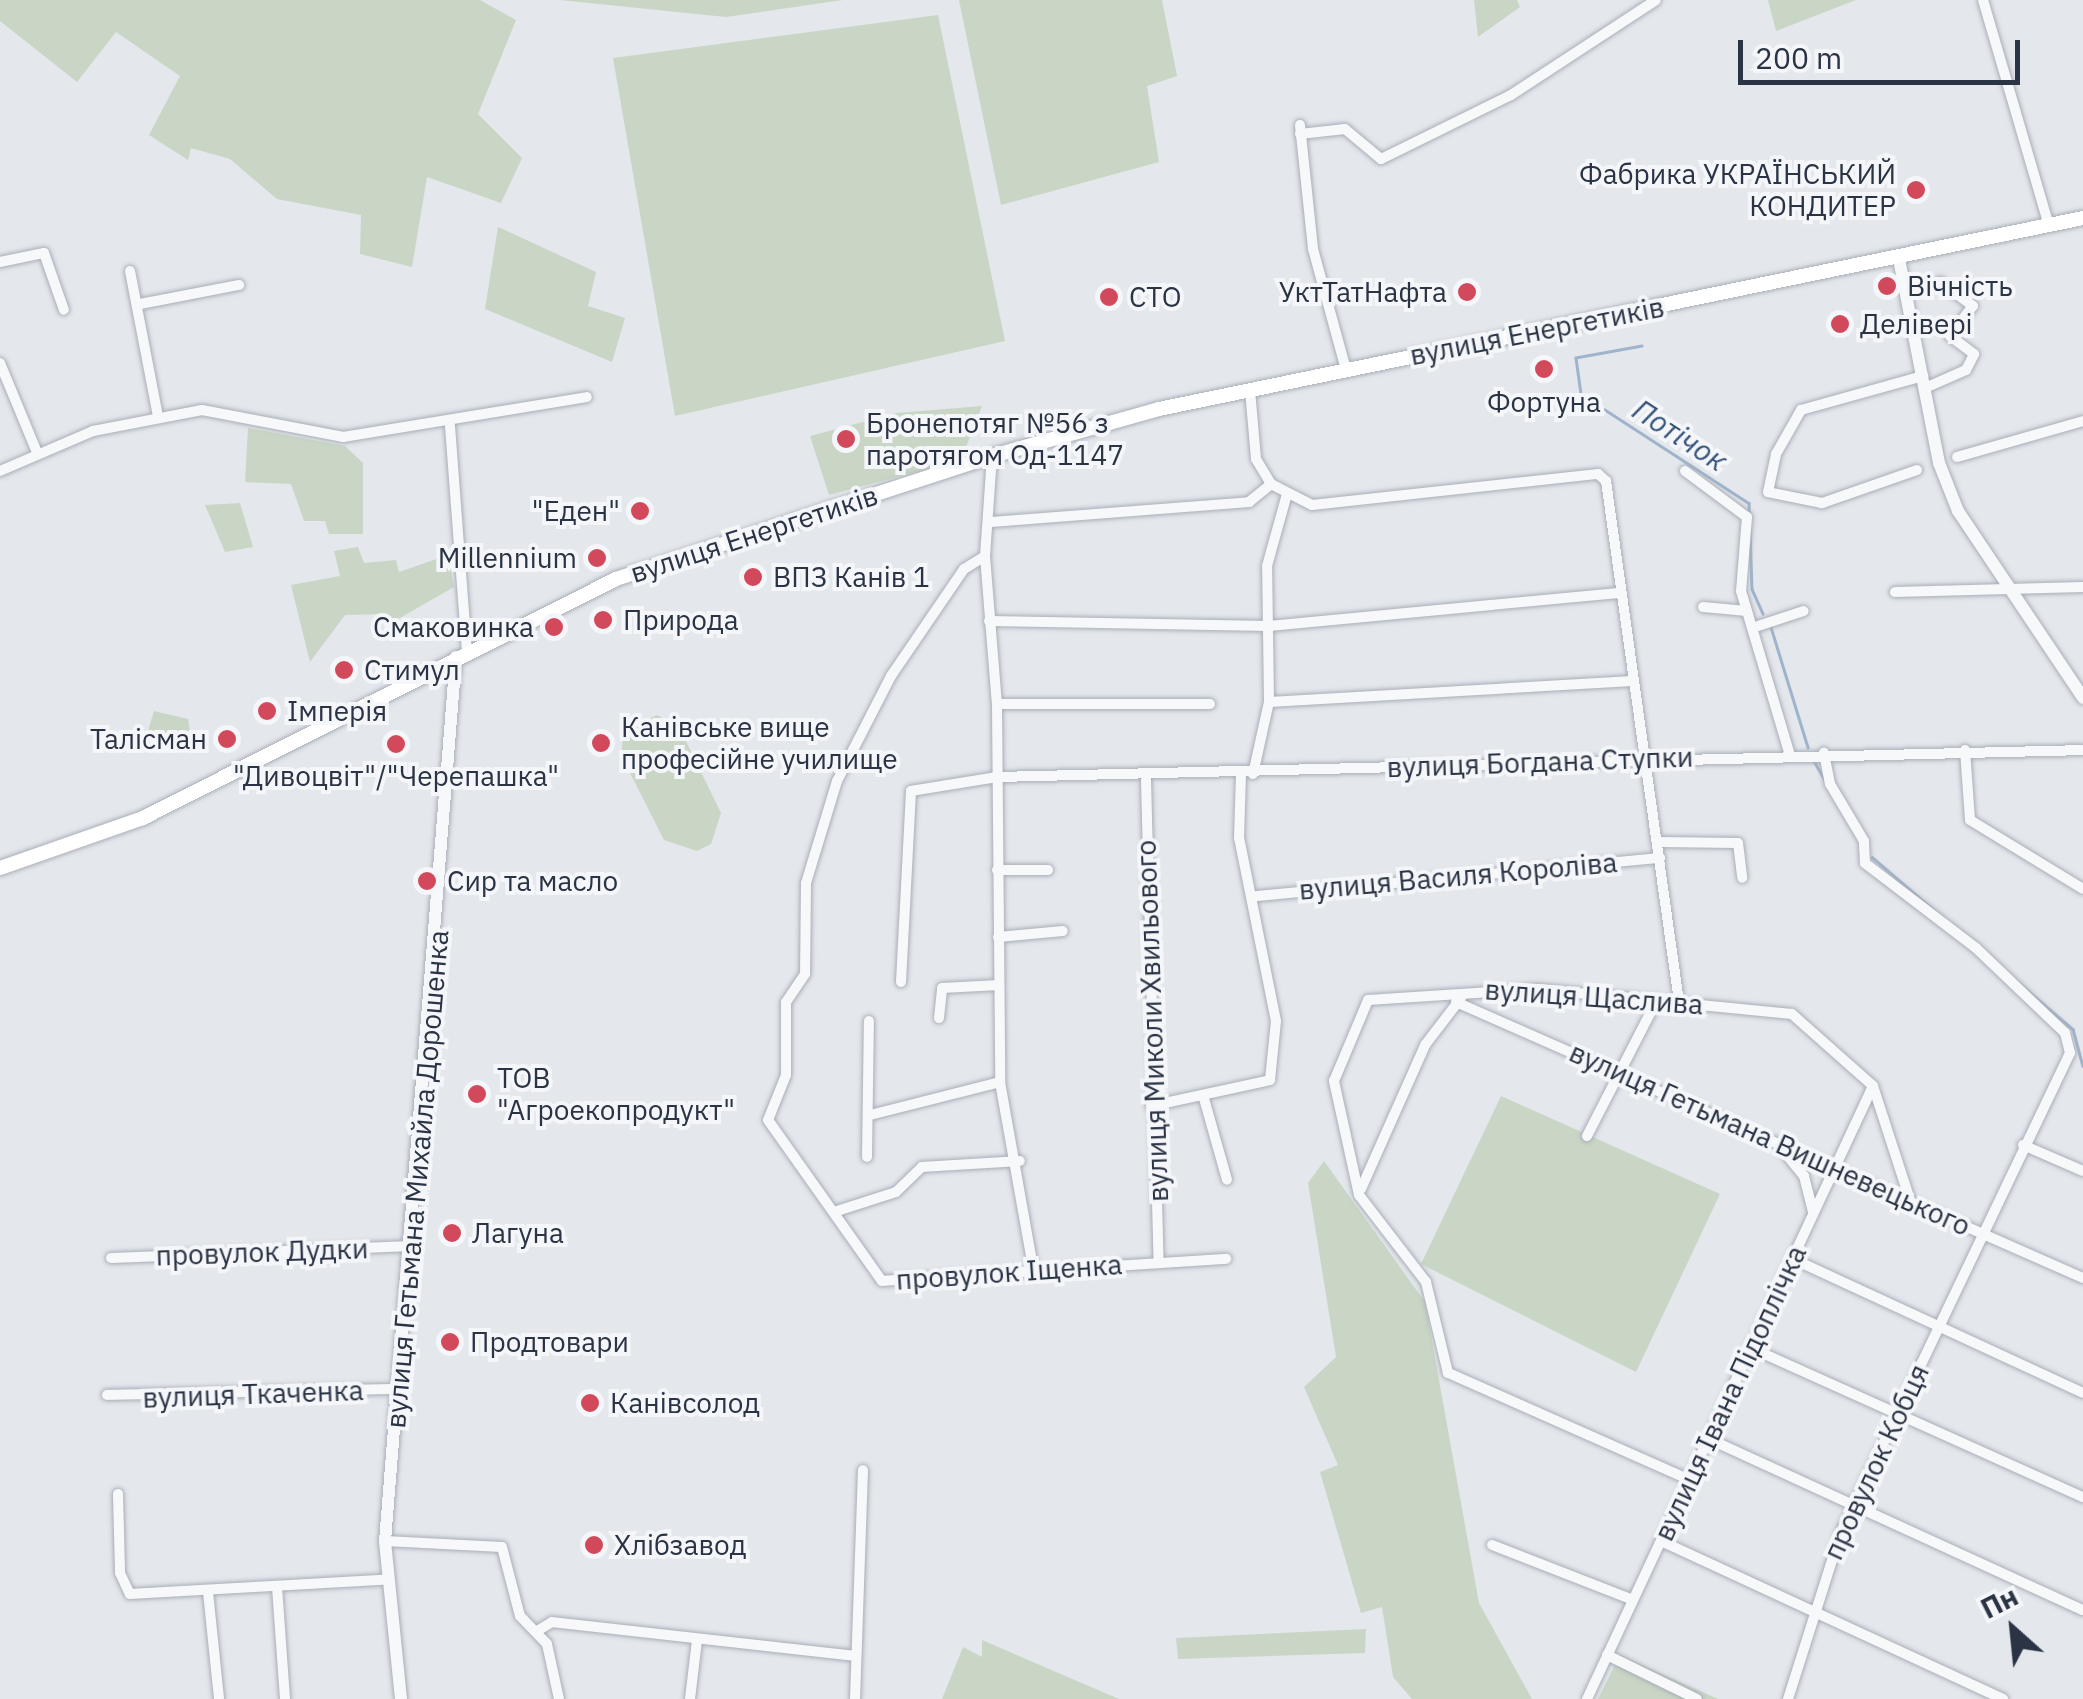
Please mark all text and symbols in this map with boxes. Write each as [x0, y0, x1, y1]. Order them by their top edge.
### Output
scale bar [1743, 20, 2026, 82]
text: 200 m [1755, 38, 1842, 77]
place label: Фабрика УКРАЇНСЬКИЙ КОНДИТЕР [1579, 157, 1896, 223]
marker: Фабрика УКРАЇНСЬКИЙ КОНДИТЕР [1905, 179, 1927, 201]
place label: Вічність [1907, 269, 2013, 303]
place label: УктТатНафта [1279, 275, 1447, 309]
marker: Вічність [1876, 275, 1898, 297]
place label: СТО [1129, 280, 1182, 314]
marker: УктТатНафта [1456, 281, 1478, 303]
marker: СТО [1098, 286, 1120, 308]
street label: вулиця Енергетиків [1407, 290, 1667, 372]
place label: Делівері [1860, 307, 1973, 341]
marker: Делівері [1829, 313, 1851, 335]
marker: Фортуна [1533, 358, 1555, 380]
place label: Фортуна [1487, 385, 1601, 419]
water label: Потічок [1626, 391, 1734, 479]
place label: Бронепотяг №56 з паротягом Од-1147 [866, 406, 1124, 472]
marker: Бронепотяг №56 з паротягом Од-1147 [835, 428, 857, 450]
street label: вулиця Енергетиків [626, 478, 882, 590]
place label: "Еден" [532, 494, 620, 528]
marker: "Еден" [629, 500, 651, 522]
place label: Millennium [438, 541, 577, 575]
marker: Millennium [586, 547, 608, 569]
place label: ВПЗ Канів 1 [773, 560, 930, 594]
marker: ВПЗ Канів 1 [742, 566, 764, 588]
place label: Природа [623, 603, 739, 637]
marker: Природа [592, 609, 614, 631]
place label: Смаковинка [373, 610, 534, 644]
marker: Смаковинка [543, 616, 565, 638]
place label: Стимул [364, 653, 460, 687]
marker: Стимул [333, 659, 355, 681]
place label: Імперія [287, 694, 387, 728]
marker: Імперія [256, 700, 278, 722]
place label: Канівське вище професійне училище [621, 710, 898, 776]
place label: Талісман [90, 722, 207, 756]
marker: Талісман [216, 728, 238, 750]
marker: Канівське вище професійне училище [590, 732, 612, 754]
marker: "Дивоцвіт"/"Черепашка" [385, 733, 407, 755]
street label: вулиця Богдана Ступки [1386, 740, 1694, 784]
place label: "Дивоцвіт"/"Черепашка" [233, 759, 559, 793]
street label: вулиця Миколи Хвильового [1129, 839, 1175, 1203]
street label: вулиця Василя Короліва [1297, 845, 1619, 907]
place label: Сир та масло [447, 864, 618, 898]
marker: Сир та масло [416, 870, 438, 892]
street label: вулиця Гетьмана Михайла Дорошенка [378, 928, 456, 1430]
street label: вулиця Щаслива [1484, 973, 1704, 1021]
street label: вулиця Гетьмана Вишневецького [1564, 1035, 1976, 1243]
place label: ТОВ "Агроекопродукт" [497, 1061, 735, 1127]
marker: ТОВ "Агроекопродукт" [466, 1083, 488, 1105]
place label: Лагуна [472, 1216, 564, 1250]
marker: Лагуна [441, 1222, 463, 1244]
street label: провулок Дудки [155, 1231, 369, 1273]
street label: вулиця Івана Підоплічка [1647, 1240, 1813, 1546]
street label: провулок Іщенка [895, 1247, 1123, 1297]
place label: Продтовари [470, 1325, 629, 1359]
marker: Продтовари [439, 1331, 461, 1353]
street label: провулок Кобця [1816, 1359, 1936, 1565]
street label: вулиця Ткаченка [142, 1373, 364, 1415]
place label: Канівсолод [610, 1386, 760, 1420]
marker: Канівсолод [579, 1392, 601, 1414]
place label: Хлібзавод [614, 1528, 746, 1562]
marker: Хлібзавод [583, 1534, 605, 1556]
text: Пн [1974, 1577, 2024, 1627]
north arrow [1963, 1579, 2063, 1679]

